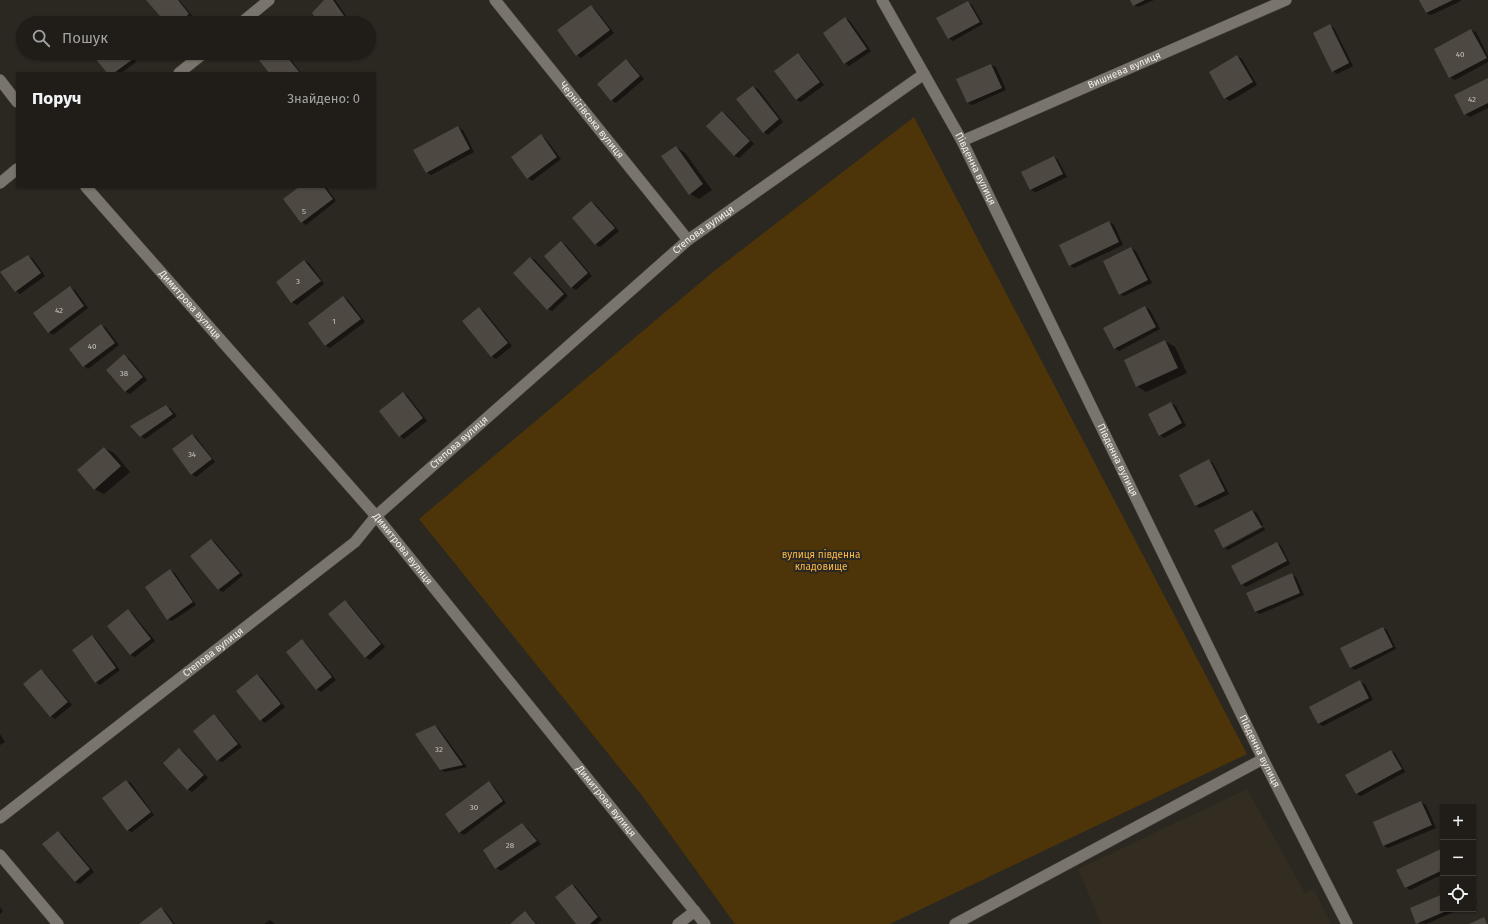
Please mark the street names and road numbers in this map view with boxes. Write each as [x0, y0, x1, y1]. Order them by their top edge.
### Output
street label: Вишнева вулиця [1086, 49, 1163, 92]
street label: Чернігівська вулиця [557, 79, 626, 161]
street label: Південна вулиця [952, 130, 998, 207]
street label: Степова вулиця [670, 203, 737, 257]
street label: Димитрова вулиця [155, 267, 223, 342]
street label: Степова вулиця [428, 414, 491, 471]
street label: Південна вулиця [1095, 422, 1140, 498]
street label: Димитрова вулиця [370, 510, 435, 587]
street label: Степова вулиця [180, 625, 246, 680]
street label: Південна вулиця [1236, 713, 1283, 790]
street label: Димитрова вулиця [573, 762, 638, 839]

